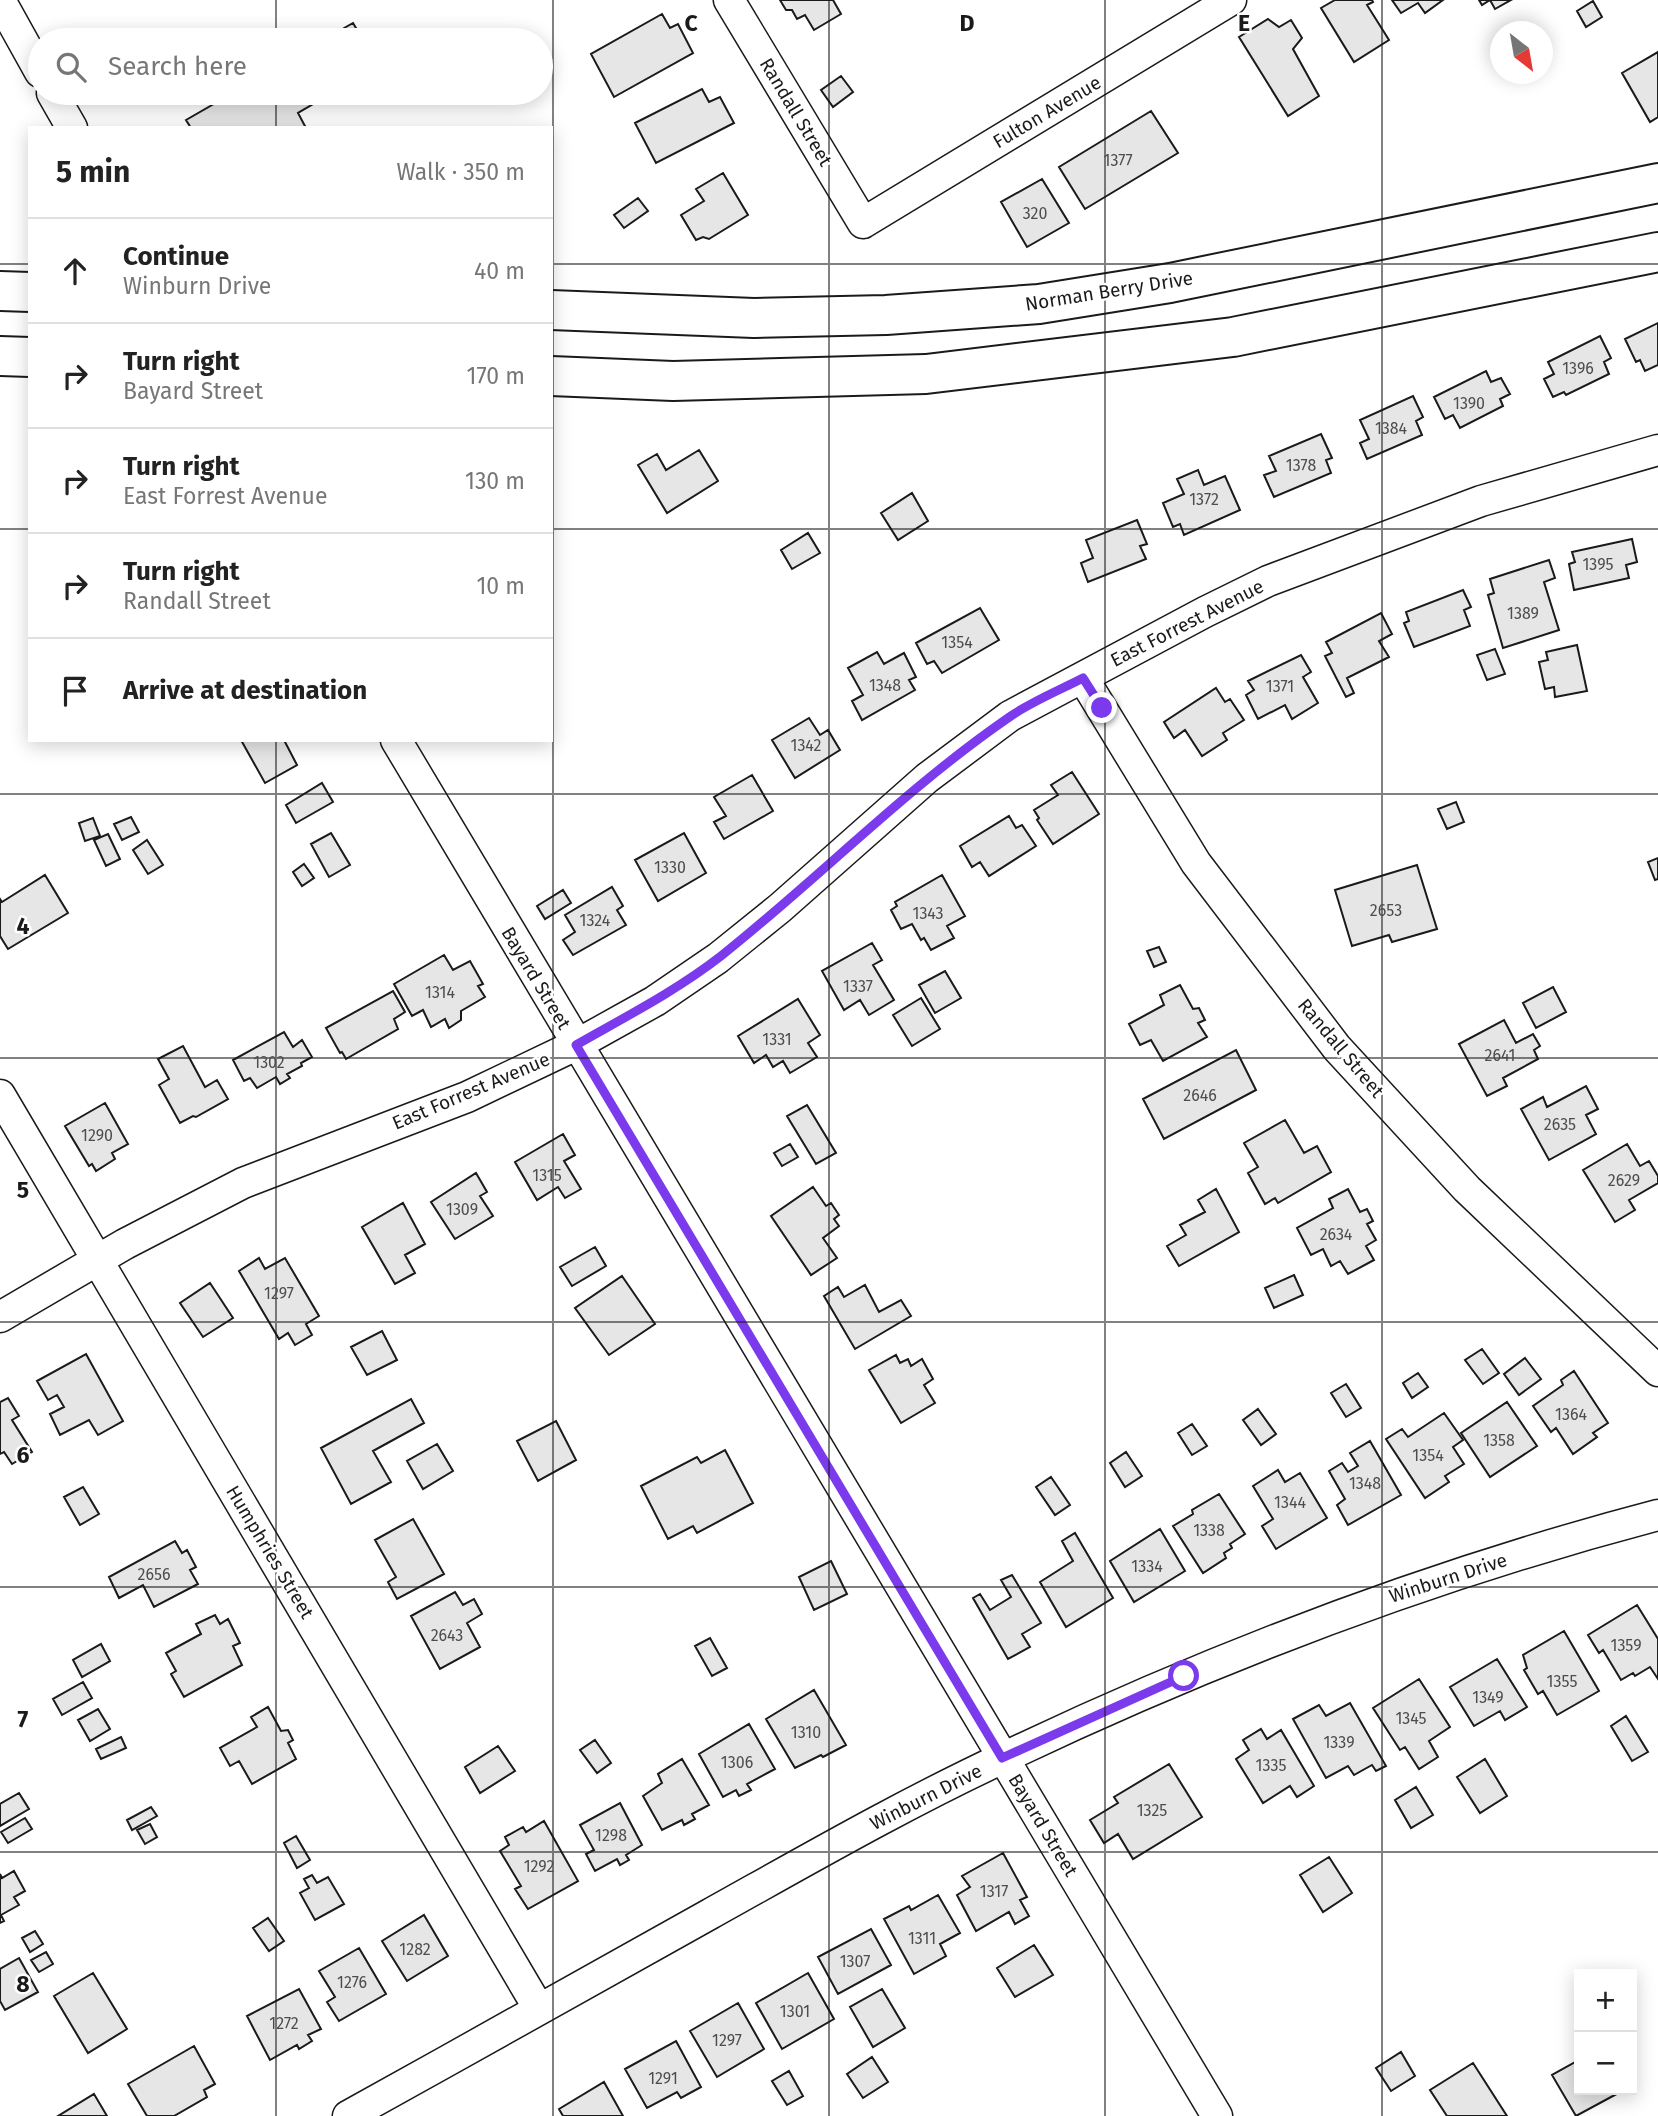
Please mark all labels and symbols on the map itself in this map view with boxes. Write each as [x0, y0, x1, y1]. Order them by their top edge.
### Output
text: C [684, 9, 698, 37]
text: D [960, 9, 975, 37]
text: E [1238, 9, 1250, 37]
north arrow [1490, 21, 1553, 84]
street label: Randall Street [755, 54, 837, 170]
street label: Fulton Avenue [989, 71, 1105, 153]
house number: 1377 [1103, 151, 1133, 170]
house number: 320 [1023, 204, 1047, 223]
street label: Norman Berry Drive [1023, 266, 1195, 316]
house number: 1396 [1562, 359, 1594, 378]
house number: 1390 [1453, 394, 1485, 413]
house number: 1384 [1375, 419, 1408, 438]
house number: 1378 [1286, 456, 1316, 475]
house number: 1372 [1189, 490, 1219, 509]
house number: 1395 [1582, 555, 1614, 574]
street label: East Forrest Avenue [1107, 574, 1267, 672]
house number: 1389 [1507, 604, 1539, 623]
house number: 1354 [941, 633, 973, 652]
house number: 1348 [869, 676, 901, 695]
house number: 1371 [1266, 677, 1294, 696]
route end [1086, 692, 1117, 723]
house number: 1342 [791, 736, 822, 755]
house number: 1330 [654, 858, 686, 877]
house number: 2653 [1370, 901, 1402, 920]
house number: 1343 [912, 904, 944, 923]
house number: 1324 [580, 911, 611, 930]
text: 4 [17, 912, 30, 940]
street label: Bayard Street [496, 922, 576, 1034]
house number: 1337 [843, 977, 873, 996]
house number: 1314 [425, 983, 455, 1002]
street label: Randall Street [1293, 994, 1389, 1102]
house number: 1331 [762, 1030, 792, 1049]
house number: 2641 [1485, 1046, 1515, 1065]
street label: East Forrest Avenue [389, 1047, 553, 1135]
house number: 1302 [253, 1053, 285, 1072]
house number: 2646 [1183, 1086, 1217, 1105]
house number: 2635 [1544, 1115, 1576, 1134]
house number: 1290 [81, 1126, 113, 1145]
house number: 1315 [532, 1166, 562, 1185]
house number: 2629 [1608, 1171, 1640, 1190]
text: 5 [17, 1176, 29, 1204]
house number: 1309 [446, 1200, 478, 1219]
house number: 2634 [1320, 1225, 1353, 1244]
house number: 1297 [264, 1284, 294, 1303]
house number: 1364 [1555, 1405, 1587, 1424]
house number: 1358 [1483, 1431, 1515, 1450]
text: 6 [17, 1441, 30, 1469]
house number: 1354 [1412, 1446, 1444, 1465]
house number: 1348 [1349, 1474, 1381, 1493]
street label: Humphries Street [221, 1481, 319, 1623]
house number: 1344 [1274, 1493, 1306, 1512]
house number: 1338 [1193, 1521, 1225, 1540]
street label: Winburn Drive [1386, 1548, 1510, 1608]
house number: 1334 [1131, 1557, 1163, 1576]
house number: 2656 [138, 1565, 170, 1584]
house number: 2643 [431, 1626, 463, 1645]
house number: 1359 [1610, 1636, 1642, 1655]
route start [1168, 1660, 1199, 1691]
house number: 1355 [1547, 1672, 1577, 1691]
house number: 1349 [1472, 1688, 1504, 1707]
text: 7 [18, 1705, 29, 1733]
house number: 1345 [1395, 1709, 1427, 1728]
house number: 1310 [791, 1723, 821, 1742]
house number: 1339 [1323, 1733, 1355, 1752]
house number: 1306 [721, 1753, 753, 1772]
house number: 1335 [1256, 1756, 1286, 1775]
street label: Winburn Drive [866, 1759, 986, 1835]
street label: Bayard Street [1003, 1769, 1083, 1881]
house number: 1325 [1137, 1801, 1167, 1820]
house number: 1298 [595, 1826, 627, 1845]
house number: 1292 [524, 1857, 554, 1876]
house number: 1317 [980, 1882, 1008, 1901]
house number: 1311 [908, 1929, 936, 1948]
house number: 1282 [399, 1940, 431, 1959]
house number: 1307 [840, 1952, 870, 1971]
text: 8 [16, 1970, 30, 1998]
house number: 1276 [337, 1973, 367, 1992]
house number: 1301 [780, 2002, 810, 2021]
house number: 1272 [269, 2014, 299, 2033]
house number: 1297 [712, 2031, 742, 2050]
house number: 1291 [648, 2069, 678, 2088]

